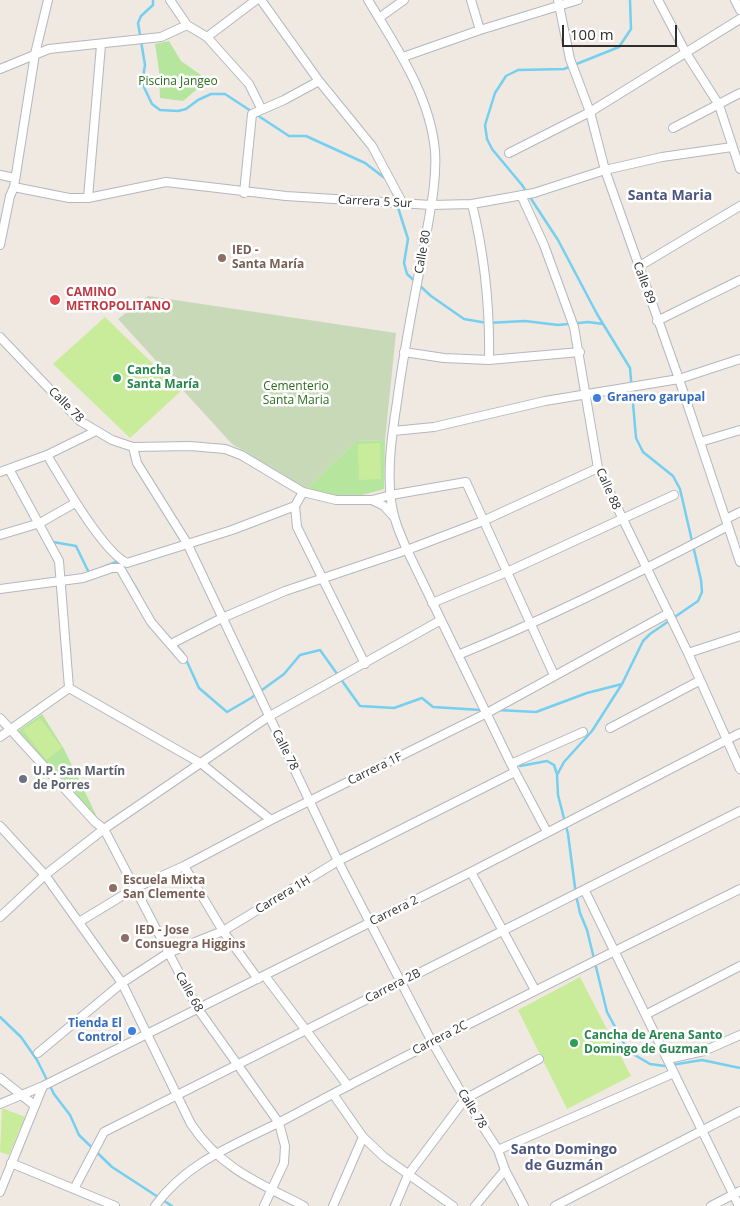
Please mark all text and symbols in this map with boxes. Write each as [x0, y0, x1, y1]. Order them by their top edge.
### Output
scale bar [565, 15, 680, 47]
text: 100 m [570, 24, 614, 44]
park label: Piscina Jangeo [138, 75, 218, 89]
district label: Santa Maria [628, 188, 712, 204]
street label: Carrera 5 Sur [338, 193, 412, 211]
street label: Calle 80 [412, 229, 434, 275]
place label: IED - Santa María [232, 244, 304, 272]
marker: IED - Santa María [216, 252, 228, 264]
street label: Calle 89 [630, 260, 658, 306]
place label: CAMINO METROPOLITANO [66, 286, 171, 314]
marker: CAMINO METROPOLITANO [48, 293, 62, 307]
place label: Cancha Santa María [127, 364, 199, 392]
marker: Cancha Santa María [111, 372, 123, 384]
park label: Cementerio Santa Maria [263, 380, 329, 408]
street label: Calle 78 [45, 384, 87, 426]
place label: Granero garupal [607, 391, 705, 405]
marker: Granero garupal [591, 392, 603, 404]
street label: Calle 88 [593, 466, 623, 512]
street label: Calle 78 [269, 727, 301, 773]
street label: Carrera 1F [346, 750, 404, 788]
place label: U.P. San Martín de Porres [33, 765, 125, 793]
marker: U.P. San Martín de Porres [17, 773, 29, 785]
street label: Carrera 1H [253, 873, 313, 917]
place label: Escuela Mixta San Clemente [123, 874, 205, 902]
marker: Escuela Mixta San Clemente [107, 882, 119, 894]
street label: Carrera 2 [367, 893, 421, 929]
place label: IED - Jose Consuegra Higgins [135, 924, 245, 952]
marker: IED - Jose Consuegra Higgins [119, 932, 131, 944]
street label: Carrera 2B [363, 966, 423, 1006]
street label: Calle 68 [172, 969, 206, 1015]
place label: Tienda El Control [68, 1017, 122, 1045]
street label: Carrera 2C [410, 1018, 470, 1058]
marker: Tienda El Control [126, 1025, 138, 1037]
place label: Cancha de Arena Santo Domingo de Guzman [584, 1029, 722, 1057]
marker: Cancha de Arena Santo Domingo de Guzman [568, 1037, 580, 1049]
street label: Calle 78 [454, 1087, 490, 1131]
district label: Santo Domingo de Guzmán [511, 1142, 617, 1174]

